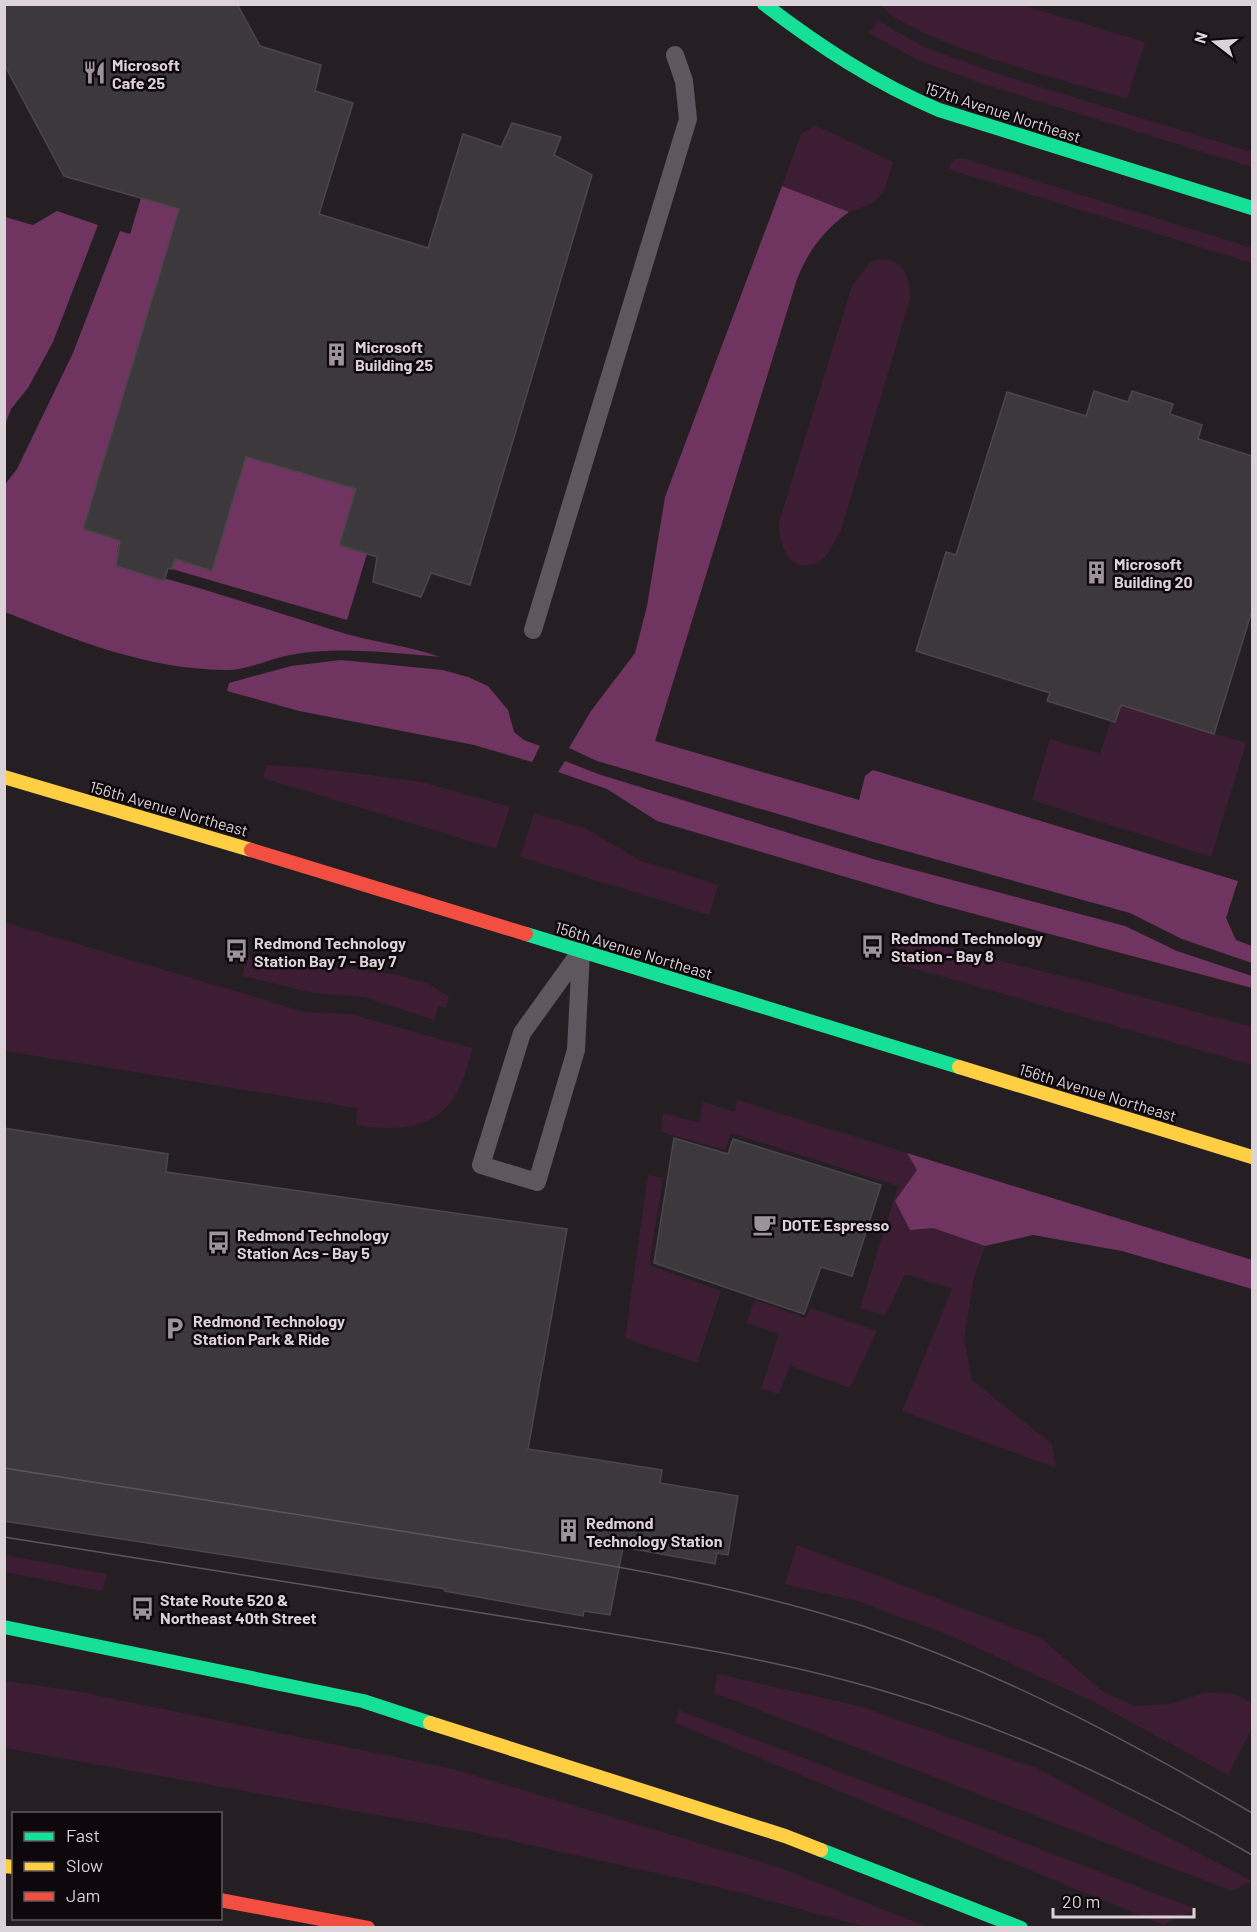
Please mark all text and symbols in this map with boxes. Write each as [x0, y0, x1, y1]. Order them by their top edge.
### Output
north arrow [1185, 12, 1245, 72]
text: N [1190, 30, 1211, 45]
place label: Microsoft Cafe 25 [112, 55, 180, 92]
restaurant icon: Microsoft Cafe 25 [81, 60, 107, 86]
street label: 157th Avenue Northeast [922, 78, 1084, 146]
place label: Microsoft Building 25 [355, 337, 433, 374]
building icon: Microsoft Building 25 [324, 342, 350, 368]
place label: Microsoft Building 20 [1114, 554, 1193, 591]
building icon: Microsoft Building 20 [1083, 559, 1109, 585]
street label: 156th Avenue Northeast [88, 776, 250, 840]
street label: 156th Avenue Northeast [553, 917, 715, 983]
place label: Redmond Technology Station - Bay 8 [891, 928, 1043, 965]
place label: Redmond Technology Station Bay 7 - Bay 7 [254, 933, 406, 970]
bus stop icon: Redmond Technology Station - Bay 8 [860, 933, 886, 959]
bus stop icon: Redmond Technology Station Bay 7 - Bay 7 [223, 938, 249, 964]
street label: 156th Avenue Northeast [1017, 1059, 1179, 1125]
cafe icon: DOTE Espresso [751, 1211, 777, 1237]
place label: DOTE Espresso [782, 1215, 890, 1234]
place label: Redmond Technology Station Acs - Bay 5 [237, 1225, 389, 1262]
bus stop icon: Redmond Technology Station Acs - Bay 5 [206, 1230, 232, 1256]
place label: Redmond Technology Station Park & Ride [193, 1311, 345, 1348]
parking icon: Redmond Technology Station Park & Ride [162, 1316, 188, 1342]
place label: Redmond Technology Station [586, 1513, 722, 1550]
building icon: Redmond Technology Station [555, 1518, 581, 1544]
place label: State Route 520 & Northeast 40th Street [160, 1590, 317, 1627]
bus stop icon: State Route 520 & Northeast 40th Street [129, 1595, 155, 1621]
legend [12, 1812, 222, 1920]
text: Fast [66, 1824, 100, 1846]
text: Slow [66, 1854, 103, 1876]
scale bar [1053, 1881, 1194, 1919]
text: Jam [66, 1884, 100, 1906]
text: 20 m [1062, 1890, 1100, 1912]

